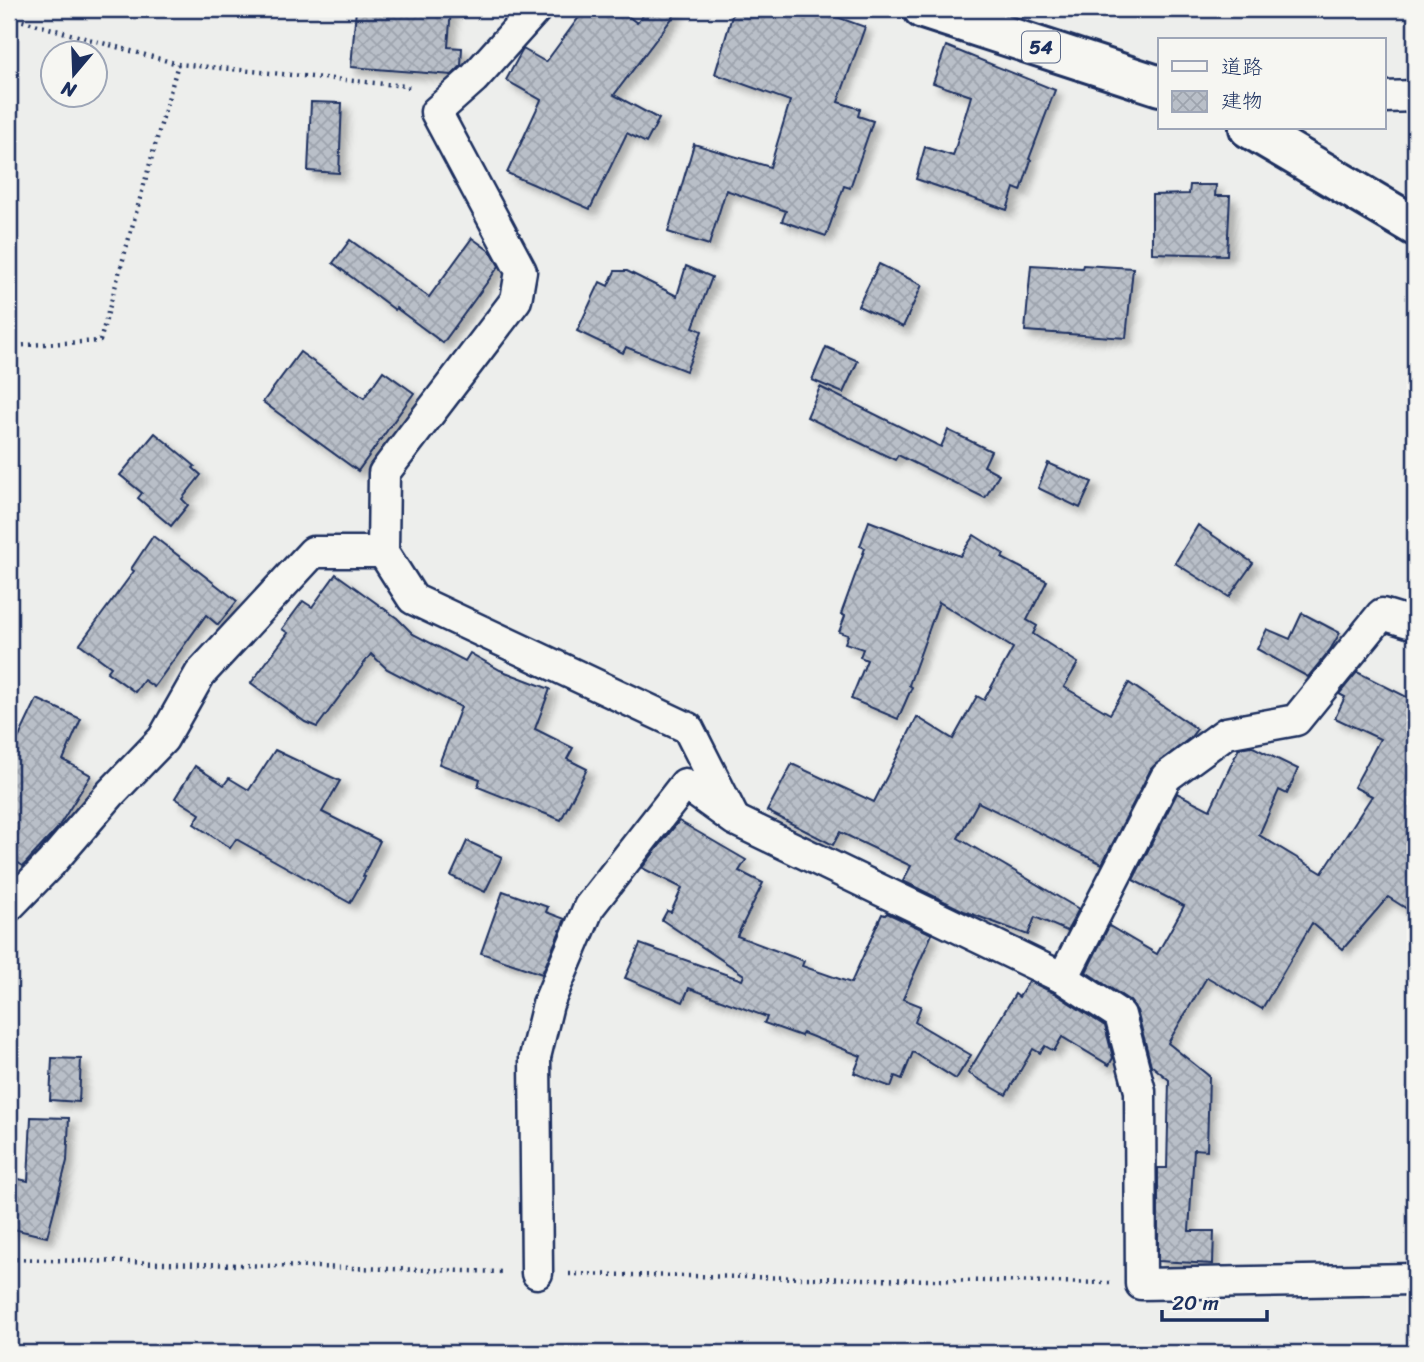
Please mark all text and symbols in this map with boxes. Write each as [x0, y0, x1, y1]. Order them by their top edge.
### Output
road number: 54 [1022, 32, 1060, 62]
north arrow [38, 38, 108, 108]
legend [1158, 38, 1386, 130]
text: 道路 [1221, 48, 1263, 86]
text: N [56, 72, 81, 108]
text: 建物 [1221, 82, 1263, 120]
scale bar [1162, 1278, 1266, 1322]
text: 20 m [1172, 1284, 1219, 1322]

